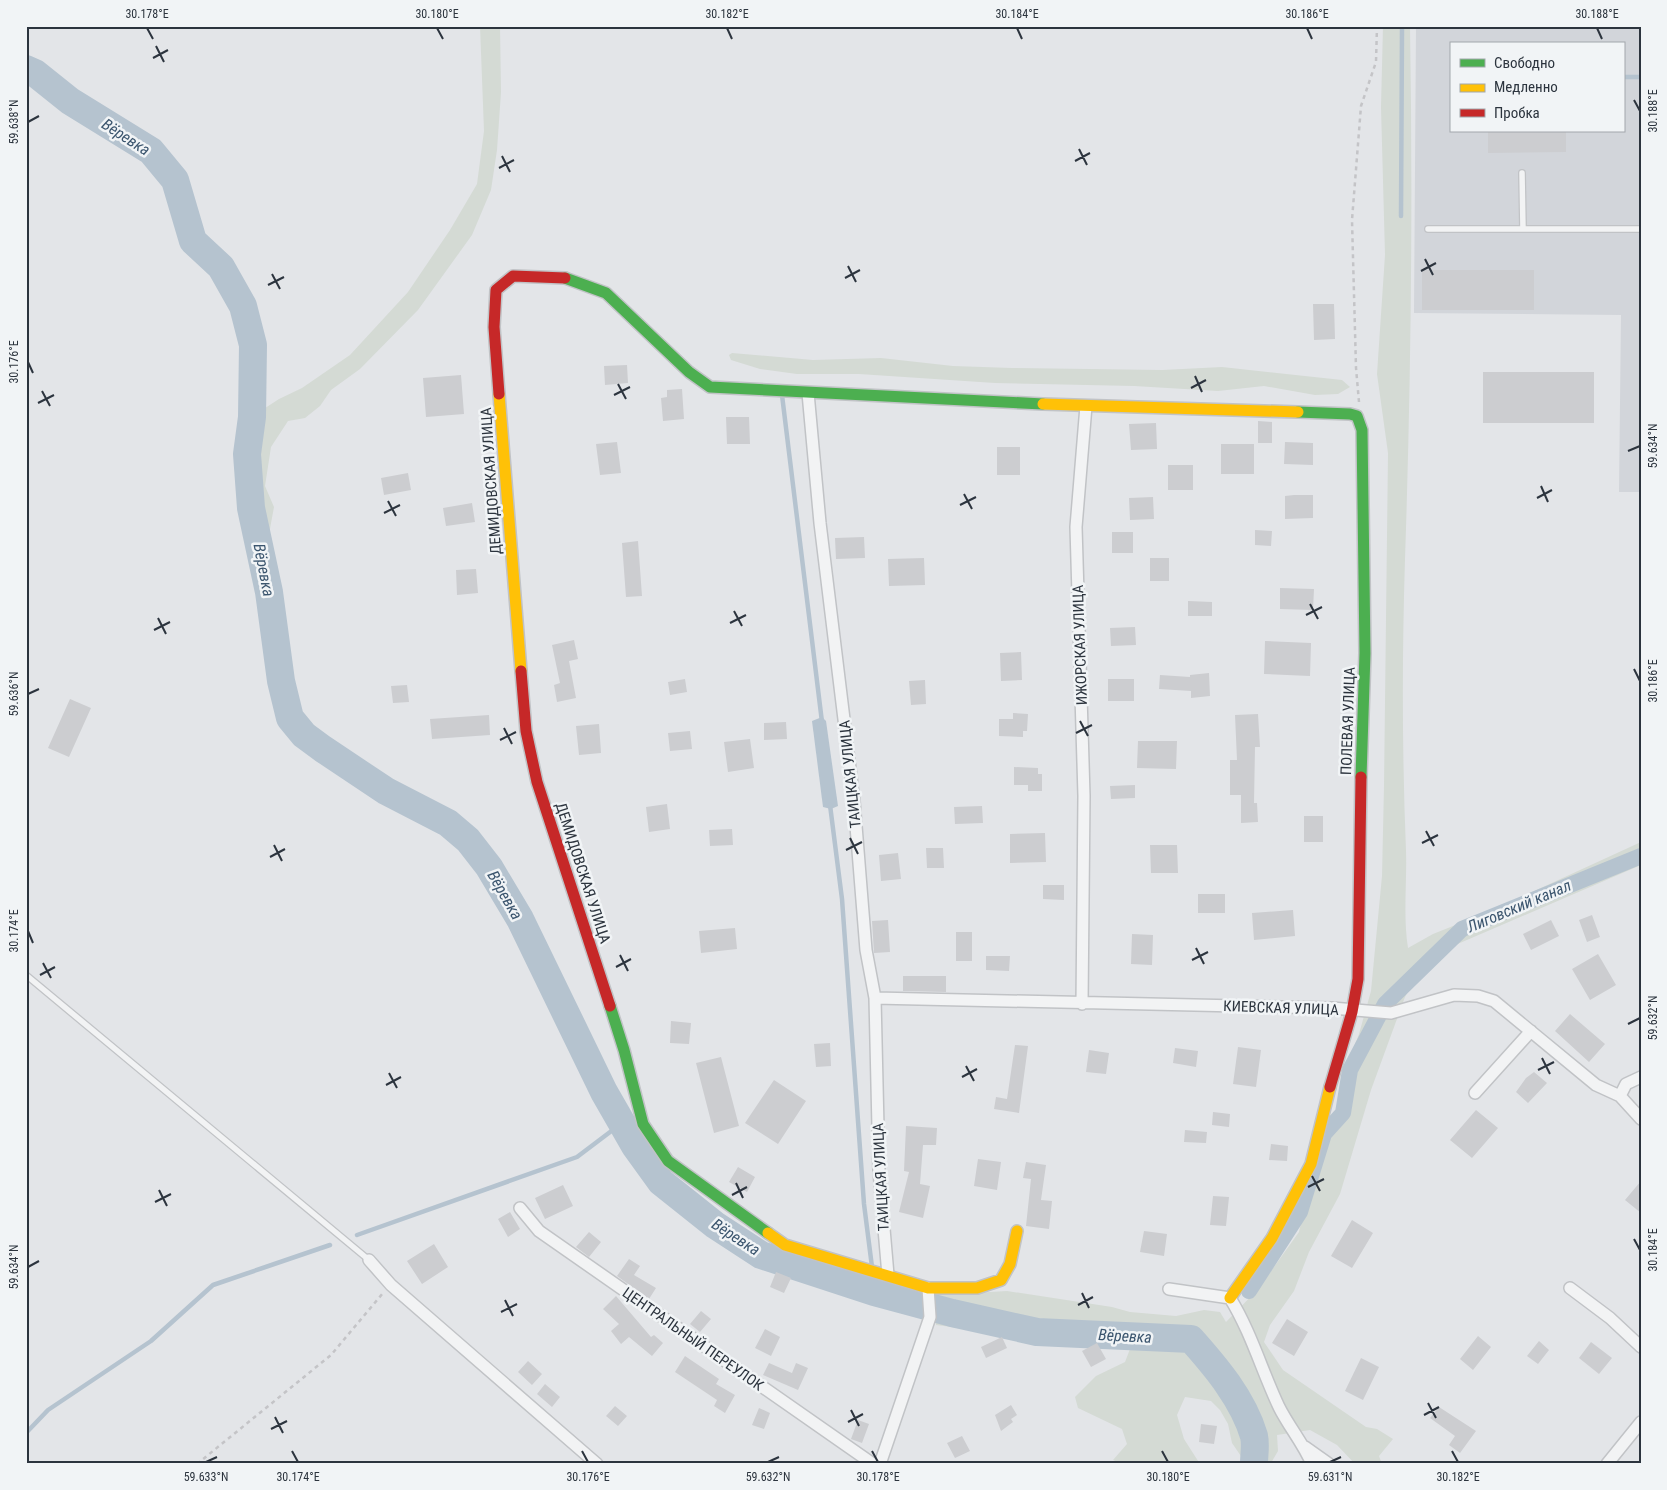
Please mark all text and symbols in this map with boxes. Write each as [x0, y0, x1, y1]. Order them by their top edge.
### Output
text: 30.178°E [125, 7, 169, 21]
text: 30.180°E [415, 7, 459, 21]
text: 30.182°E [705, 7, 749, 21]
text: 30.184°E [995, 7, 1039, 21]
text: 30.186°E [1285, 7, 1329, 21]
text: 30.188°E [1575, 7, 1619, 21]
legend [1450, 42, 1624, 132]
text: Свободно [1494, 54, 1555, 72]
text: Медленно [1494, 78, 1558, 96]
text: 30.188°E [1646, 89, 1660, 133]
text: 59.638°N [7, 100, 21, 144]
text: Пробка [1494, 104, 1540, 122]
water label: Вёревка [98, 114, 154, 160]
text: 30.176°E [7, 340, 21, 384]
street label: ДЕМИДОВСКАЯ УЛИЦА [477, 407, 505, 555]
text: 59.634°N [1646, 424, 1660, 468]
water label: Вёревка [250, 542, 278, 598]
street label: ИЖОРСКАЯ УЛИЦА [1069, 584, 1091, 706]
text: 30.186°E [1646, 659, 1660, 703]
street label: ПОЛЕВАЯ УЛИЦА [1337, 666, 1359, 775]
text: 59.636°N [7, 672, 21, 716]
street label: ТАИЦКАЯ УЛИЦА [835, 719, 865, 829]
street label: ДЕМИДОВСКАЯ УЛИЦА [552, 800, 614, 946]
water label: Вёревка [483, 867, 527, 923]
water label: Лиговский канал [1463, 876, 1574, 937]
text: 30.174°E [7, 909, 21, 953]
text: 59.632°N [1646, 996, 1660, 1040]
street label: КИЕВСКАЯ УЛИЦА [1223, 997, 1339, 1019]
street label: ТАИЦКАЯ УЛИЦА [869, 1122, 893, 1232]
water label: Вёревка [708, 1214, 764, 1260]
text: 30.184°E [1646, 1228, 1660, 1272]
text: 59.634°N [7, 1245, 21, 1289]
street label: ЦЕНТРАЛЬНЫЙ ПЕРЕУЛОК [619, 1283, 767, 1395]
water label: Вёревка [1098, 1325, 1152, 1347]
text: 59.633°N [184, 1470, 228, 1484]
text: 30.174°E [276, 1470, 320, 1484]
text: 30.176°E [566, 1470, 610, 1484]
text: 59.632°N [746, 1470, 790, 1484]
text: 30.178°E [856, 1470, 900, 1484]
text: 30.180°E [1146, 1470, 1190, 1484]
text: 59.631°N [1308, 1470, 1352, 1484]
text: 30.182°E [1436, 1470, 1480, 1484]

